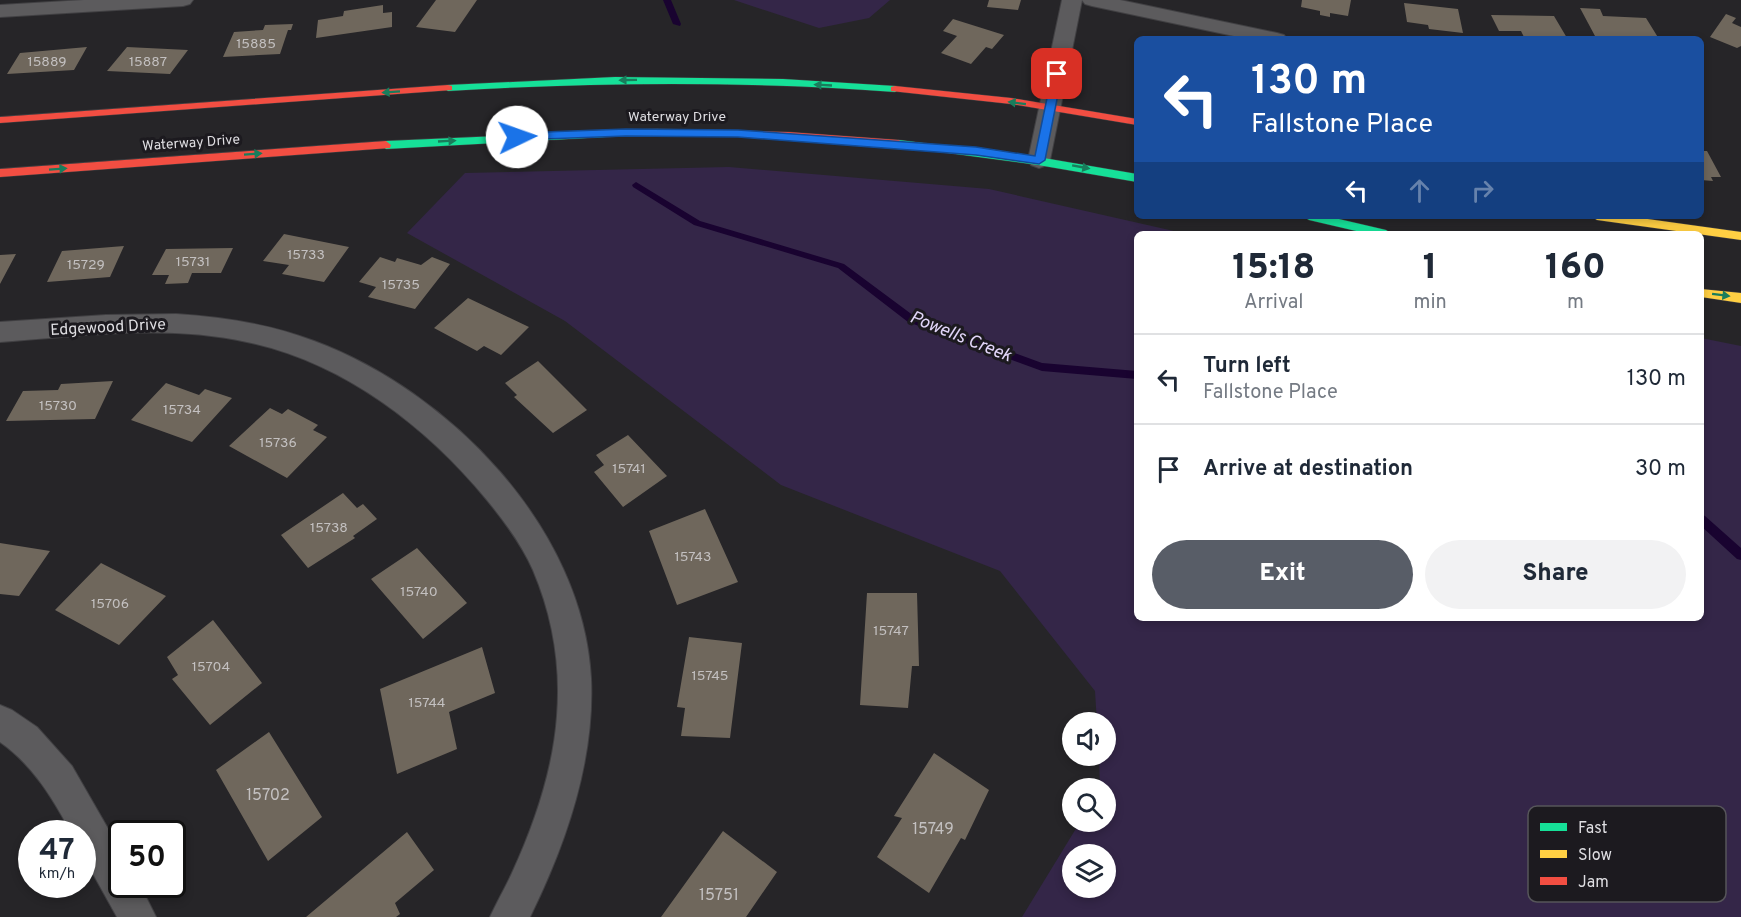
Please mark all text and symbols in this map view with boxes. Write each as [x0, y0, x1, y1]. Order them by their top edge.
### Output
house number: 15885 [236, 36, 276, 53]
pin [1031, 48, 1082, 99]
house number: 15889 [27, 54, 67, 71]
house number: 15887 [129, 54, 167, 71]
text: 130 m [1251, 56, 1367, 109]
icon: arrive [1040, 57, 1073, 90]
icon: left [1152, 60, 1230, 138]
one-way arrow [618, 75, 637, 85]
one-way arrow [813, 81, 832, 90]
one-way arrow [382, 88, 401, 97]
one-way arrow [1007, 98, 1026, 107]
position arrow [485, 105, 549, 169]
text: Fallstone Place [1251, 108, 1433, 142]
street label: Waterway Drive [628, 109, 726, 126]
street label: Waterway Drive [142, 132, 241, 155]
one-way arrow [438, 137, 457, 146]
one-way arrow [243, 149, 262, 159]
one-way arrow [1072, 163, 1091, 172]
one-way arrow [49, 164, 68, 174]
icon: left [1340, 174, 1373, 207]
icon: ahead [1403, 174, 1436, 207]
icon: right [1466, 174, 1499, 207]
text: 15:18 [1232, 246, 1315, 292]
text: 1 [1423, 246, 1437, 292]
text: 160 [1545, 246, 1606, 292]
house number: 15733 [287, 247, 325, 264]
house number: 15731 [176, 254, 210, 271]
house number: 15729 [67, 257, 105, 274]
house number: 15735 [382, 277, 420, 294]
text: Arrival [1244, 290, 1304, 316]
text: min [1413, 290, 1447, 316]
text: m [1567, 290, 1584, 316]
one-way arrow [1712, 291, 1731, 300]
water label: Powells Creek [906, 307, 1016, 369]
street label: Edgewood Drive [50, 315, 166, 341]
text: Turn left [1203, 353, 1291, 380]
icon: left [1152, 363, 1185, 396]
text: 130 m [1627, 366, 1686, 393]
text: Fallstone Place [1203, 380, 1338, 406]
house number: 15730 [39, 398, 77, 415]
house number: 15734 [163, 402, 201, 419]
house number: 15736 [259, 435, 297, 452]
icon: arrive [1152, 453, 1185, 486]
text: Arrive at destination [1203, 456, 1413, 483]
text: 30 m [1635, 456, 1686, 483]
house number: 15741 [612, 461, 646, 478]
house number: 15738 [310, 520, 348, 537]
button: Exit [1152, 540, 1413, 609]
button: Share [1425, 540, 1686, 609]
house number: 15743 [675, 549, 711, 566]
house number: 15740 [400, 584, 438, 601]
house number: 15706 [91, 596, 129, 613]
house number: 15747 [873, 623, 909, 640]
house number: 15704 [192, 659, 230, 676]
house number: 15745 [691, 668, 729, 685]
house number: 15744 [408, 695, 446, 712]
map controls [1062, 712, 1116, 898]
button: sound [1062, 712, 1116, 766]
button: search [1062, 778, 1116, 832]
house number: 15702 [246, 786, 290, 806]
legend [1528, 806, 1726, 902]
text: Fast [1578, 819, 1608, 839]
speed limit sign: 50 [108, 820, 186, 898]
house number: 15749 [912, 820, 954, 840]
text: 47 [39, 833, 75, 870]
button: layers [1062, 844, 1116, 898]
text: Slow [1578, 846, 1612, 866]
text: km/h [39, 865, 75, 884]
text: Jam [1578, 873, 1609, 893]
house number: 15751 [699, 886, 739, 906]

